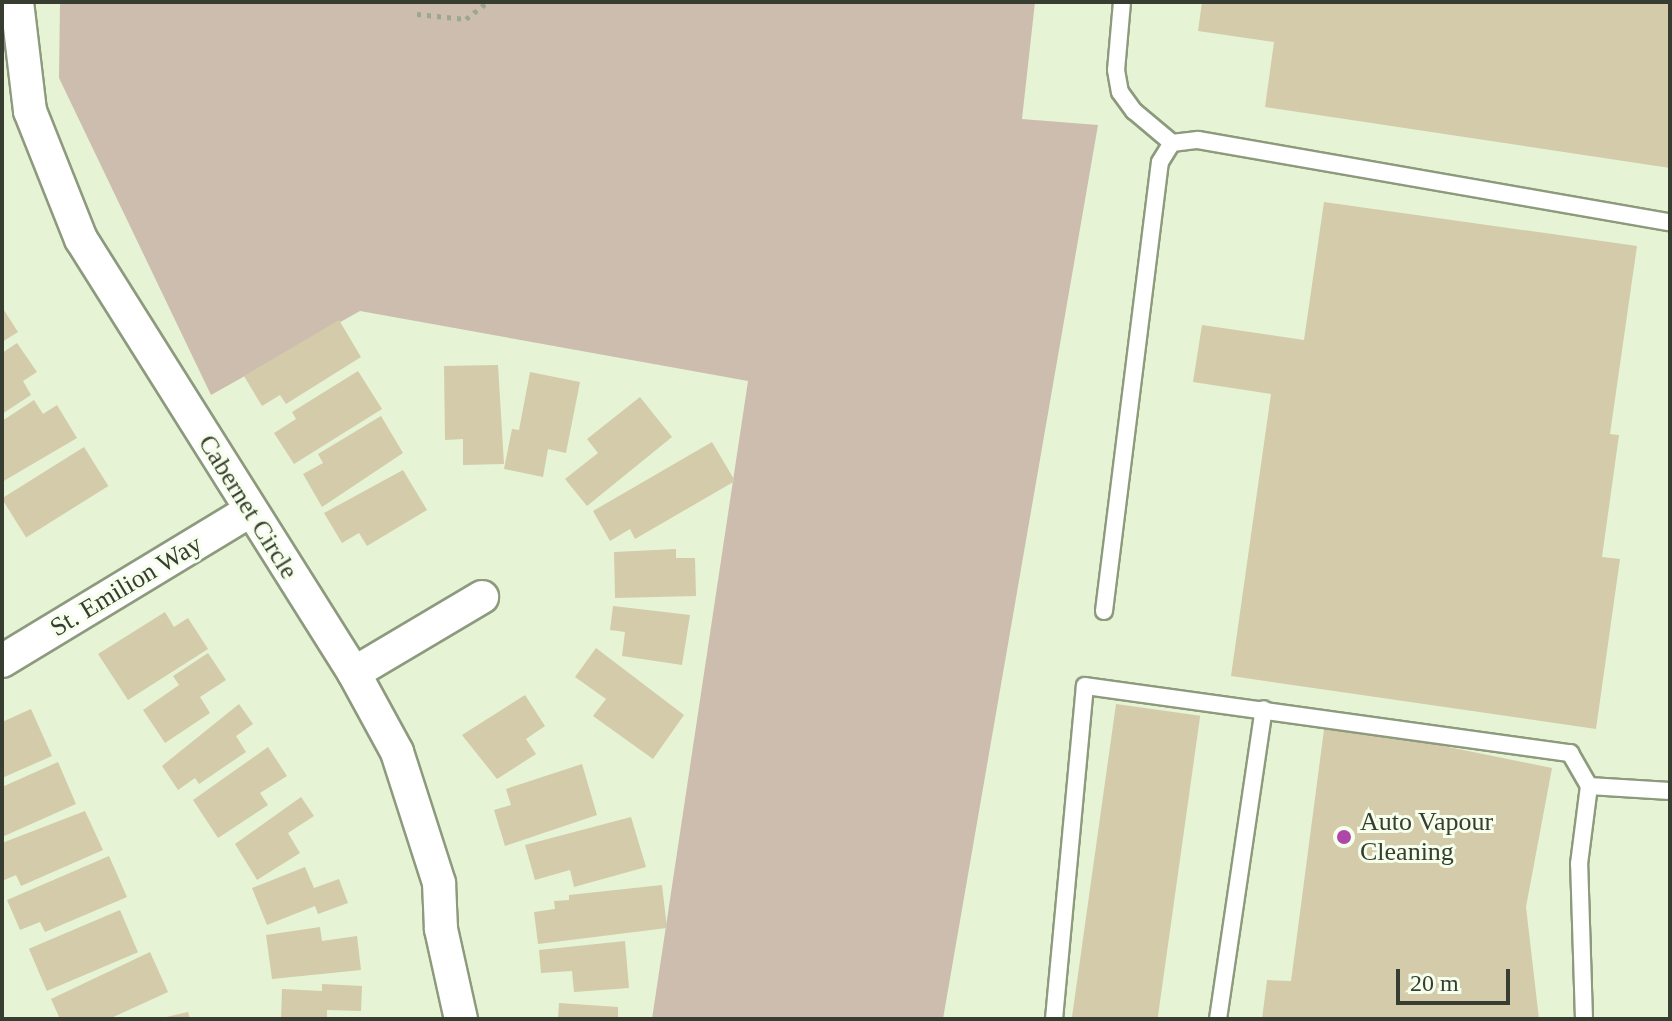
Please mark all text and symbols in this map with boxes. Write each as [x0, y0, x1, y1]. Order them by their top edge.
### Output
street label: Cabernet Circle [191, 429, 305, 585]
street label: St. Emilion Way [44, 528, 208, 644]
place label: Auto Vapour Cleaning [1360, 806, 1494, 868]
marker: Auto Vapour Cleaning [1335, 828, 1353, 846]
scale bar [1400, 953, 1514, 1003]
text: 20 m [1410, 970, 1459, 996]

